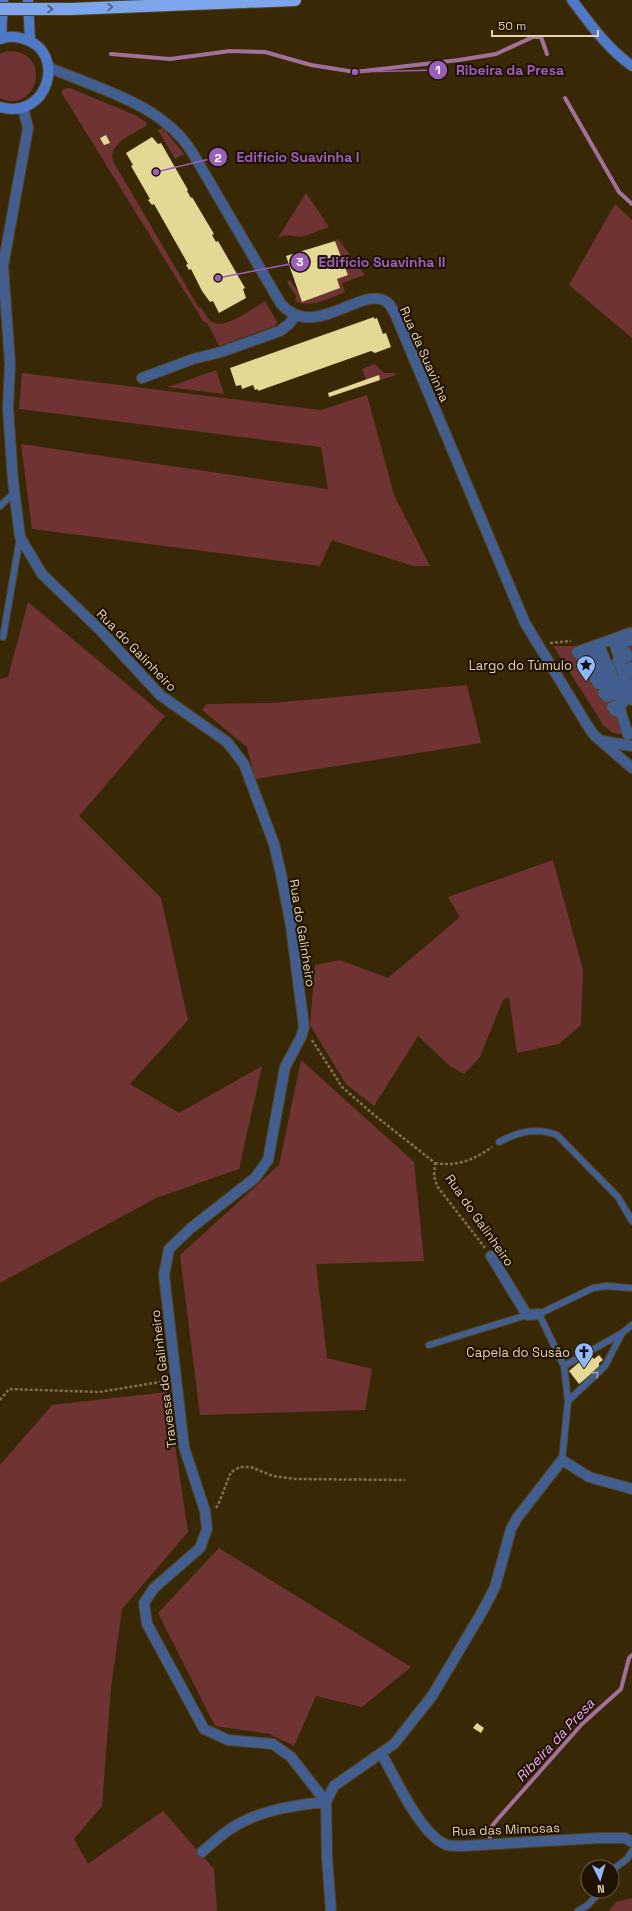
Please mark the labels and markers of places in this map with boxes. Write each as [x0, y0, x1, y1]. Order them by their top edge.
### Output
callout: Ribeira da Presa [428, 57, 572, 83]
callout: Edifício Suavinha I [208, 144, 368, 170]
callout: Edifício Suavinha II [290, 249, 453, 275]
place icon: Largo do Túmulo [575, 654, 597, 682]
place label: Largo do Túmulo [469, 657, 572, 674]
church icon: Capela do Susão [573, 1341, 595, 1369]
place label: Capela do Susão [466, 1344, 570, 1361]

